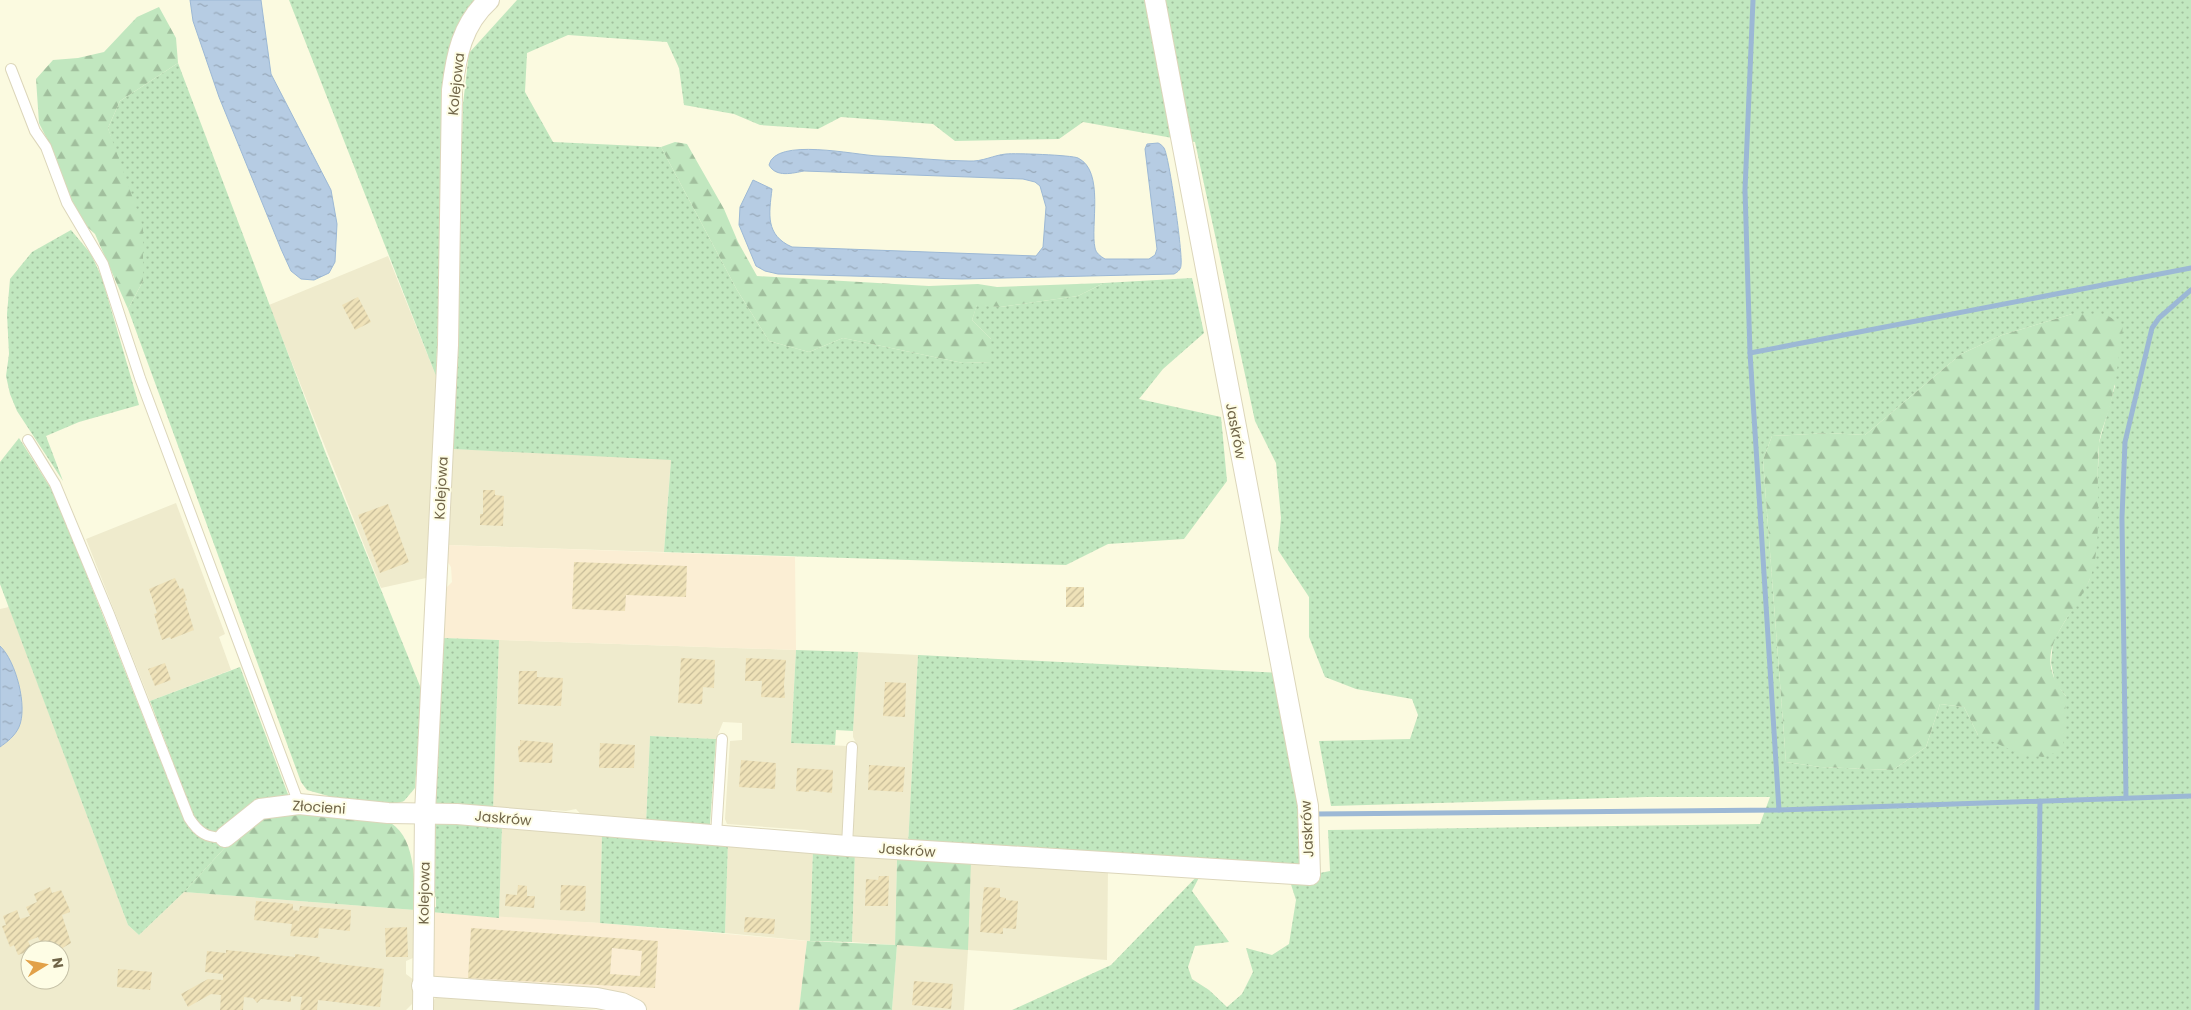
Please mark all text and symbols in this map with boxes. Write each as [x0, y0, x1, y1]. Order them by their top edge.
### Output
street label: Kolejowa [443, 52, 469, 116]
street label: Jaskrów [1221, 401, 1251, 461]
street label: Kolejowa [429, 456, 453, 520]
street label: Złocieni [292, 795, 346, 819]
street label: Jaskrów [1295, 799, 1318, 858]
street label: Jaskrów [474, 806, 533, 830]
street label: Jaskrów [878, 838, 937, 862]
street label: Kolejowa [413, 861, 435, 925]
north arrow [20, 940, 70, 990]
text: N [47, 956, 69, 970]

